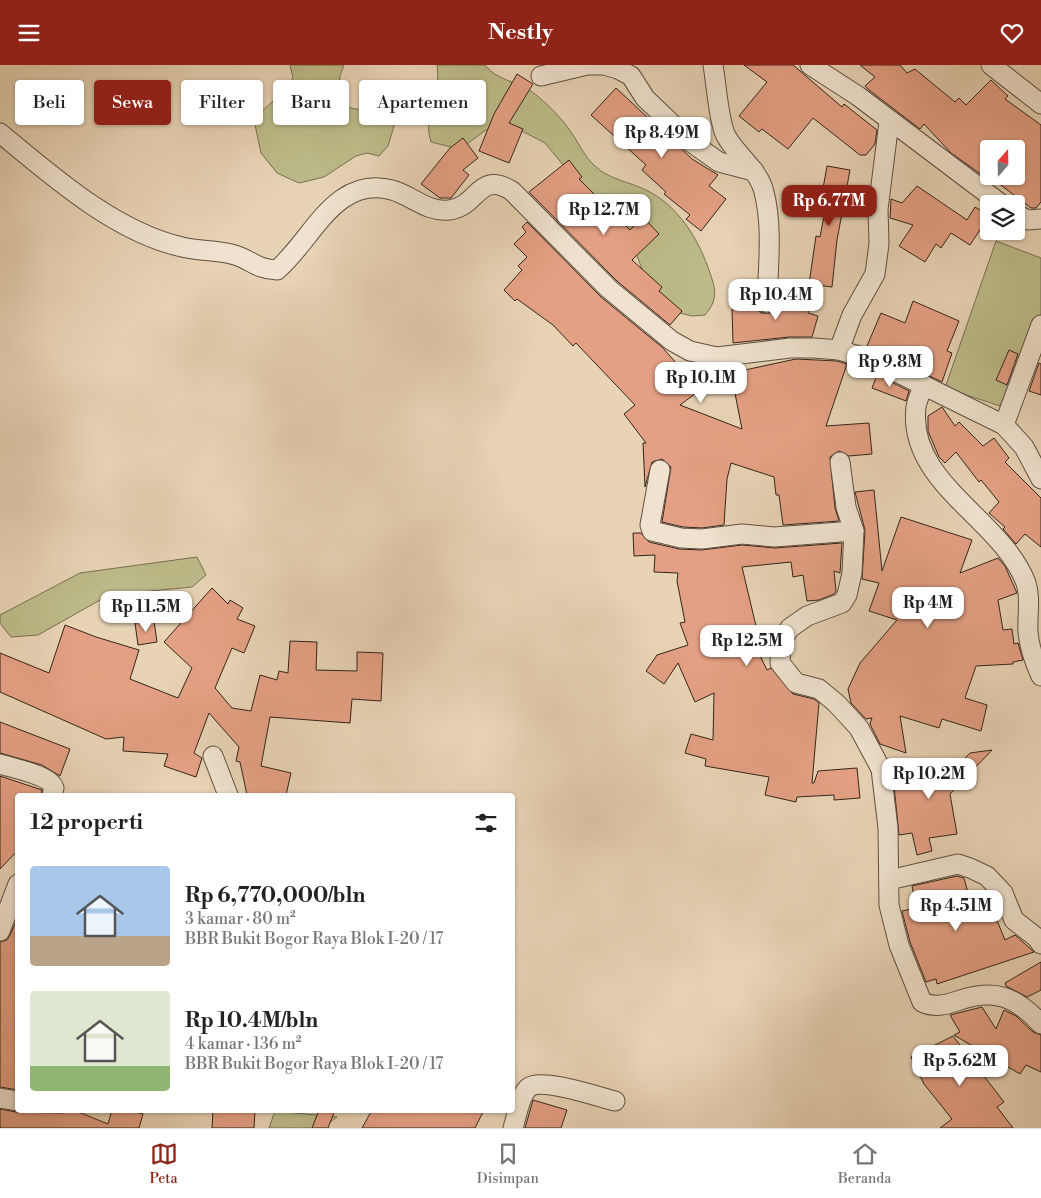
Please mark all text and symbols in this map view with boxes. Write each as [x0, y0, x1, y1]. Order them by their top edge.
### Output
icon: menu [15, 19, 43, 47]
text: Nestly [488, 19, 553, 46]
icon: heart [998, 19, 1026, 47]
chip: Beli [15, 80, 84, 125]
chip: Sewa [94, 80, 171, 125]
chip: Filter [181, 80, 263, 125]
chip: Baru [273, 80, 349, 125]
chip: Apartemen [359, 80, 486, 125]
pin: Rp 8.49M [610, 117, 714, 159]
text: Rp 8.49M [625, 123, 699, 143]
north arrow [980, 140, 1025, 185]
map controls [980, 140, 1025, 240]
pin: Rp 6.77M [777, 185, 881, 227]
text: Rp 6.77M [793, 191, 865, 211]
pin: Rp 12.7M [552, 193, 656, 236]
button: layers [980, 195, 1025, 240]
text: Rp 12.7M [568, 200, 640, 220]
pin: Rp 10.4M [724, 279, 828, 321]
text: Rp 10.4M [739, 285, 813, 305]
pin: Rp 9.8M [844, 345, 936, 388]
text: Rp 9.8M [858, 352, 922, 372]
pin: Rp 10.1M [649, 361, 753, 404]
text: Rp 10.1M [666, 368, 736, 388]
pin: Rp 4M [893, 587, 963, 629]
pin: Rp 11.5M [94, 591, 198, 633]
text: Rp 4M [903, 593, 953, 613]
text: Rp 11.5M [111, 597, 181, 617]
pin: Rp 12.5M [695, 625, 799, 667]
text: Rp 12.5M [711, 631, 783, 651]
pin: Rp 10.2M [877, 757, 981, 800]
text: Rp 10.2M [893, 764, 965, 784]
icon: filters [472, 809, 500, 837]
text: 12 properti [30, 810, 143, 836]
text: Rp 6,770,000/bln [185, 883, 365, 909]
icon: home [70, 886, 130, 946]
pin: Rp 4.51M [904, 889, 1008, 932]
text: Rp 4.51M [920, 896, 992, 916]
text: 3 kamar · 80 m² [185, 909, 296, 929]
text: BBR Bukit Bogor Raya Blok I-20 / 17 [185, 929, 443, 949]
text: Rp 10.4M/bln [185, 1008, 318, 1034]
icon: home [70, 1011, 130, 1071]
text: 4 kamar · 136 m² [185, 1034, 301, 1054]
pin: Rp 5.62M [908, 1045, 1012, 1087]
text: Rp 5.62M [923, 1051, 997, 1071]
text: BBR Bukit Bogor Raya Blok I-20 / 17 [185, 1054, 443, 1074]
tab: Peta [150, 1140, 178, 1188]
tab: Disimpan [477, 1140, 539, 1188]
tab: Beranda [838, 1140, 891, 1188]

